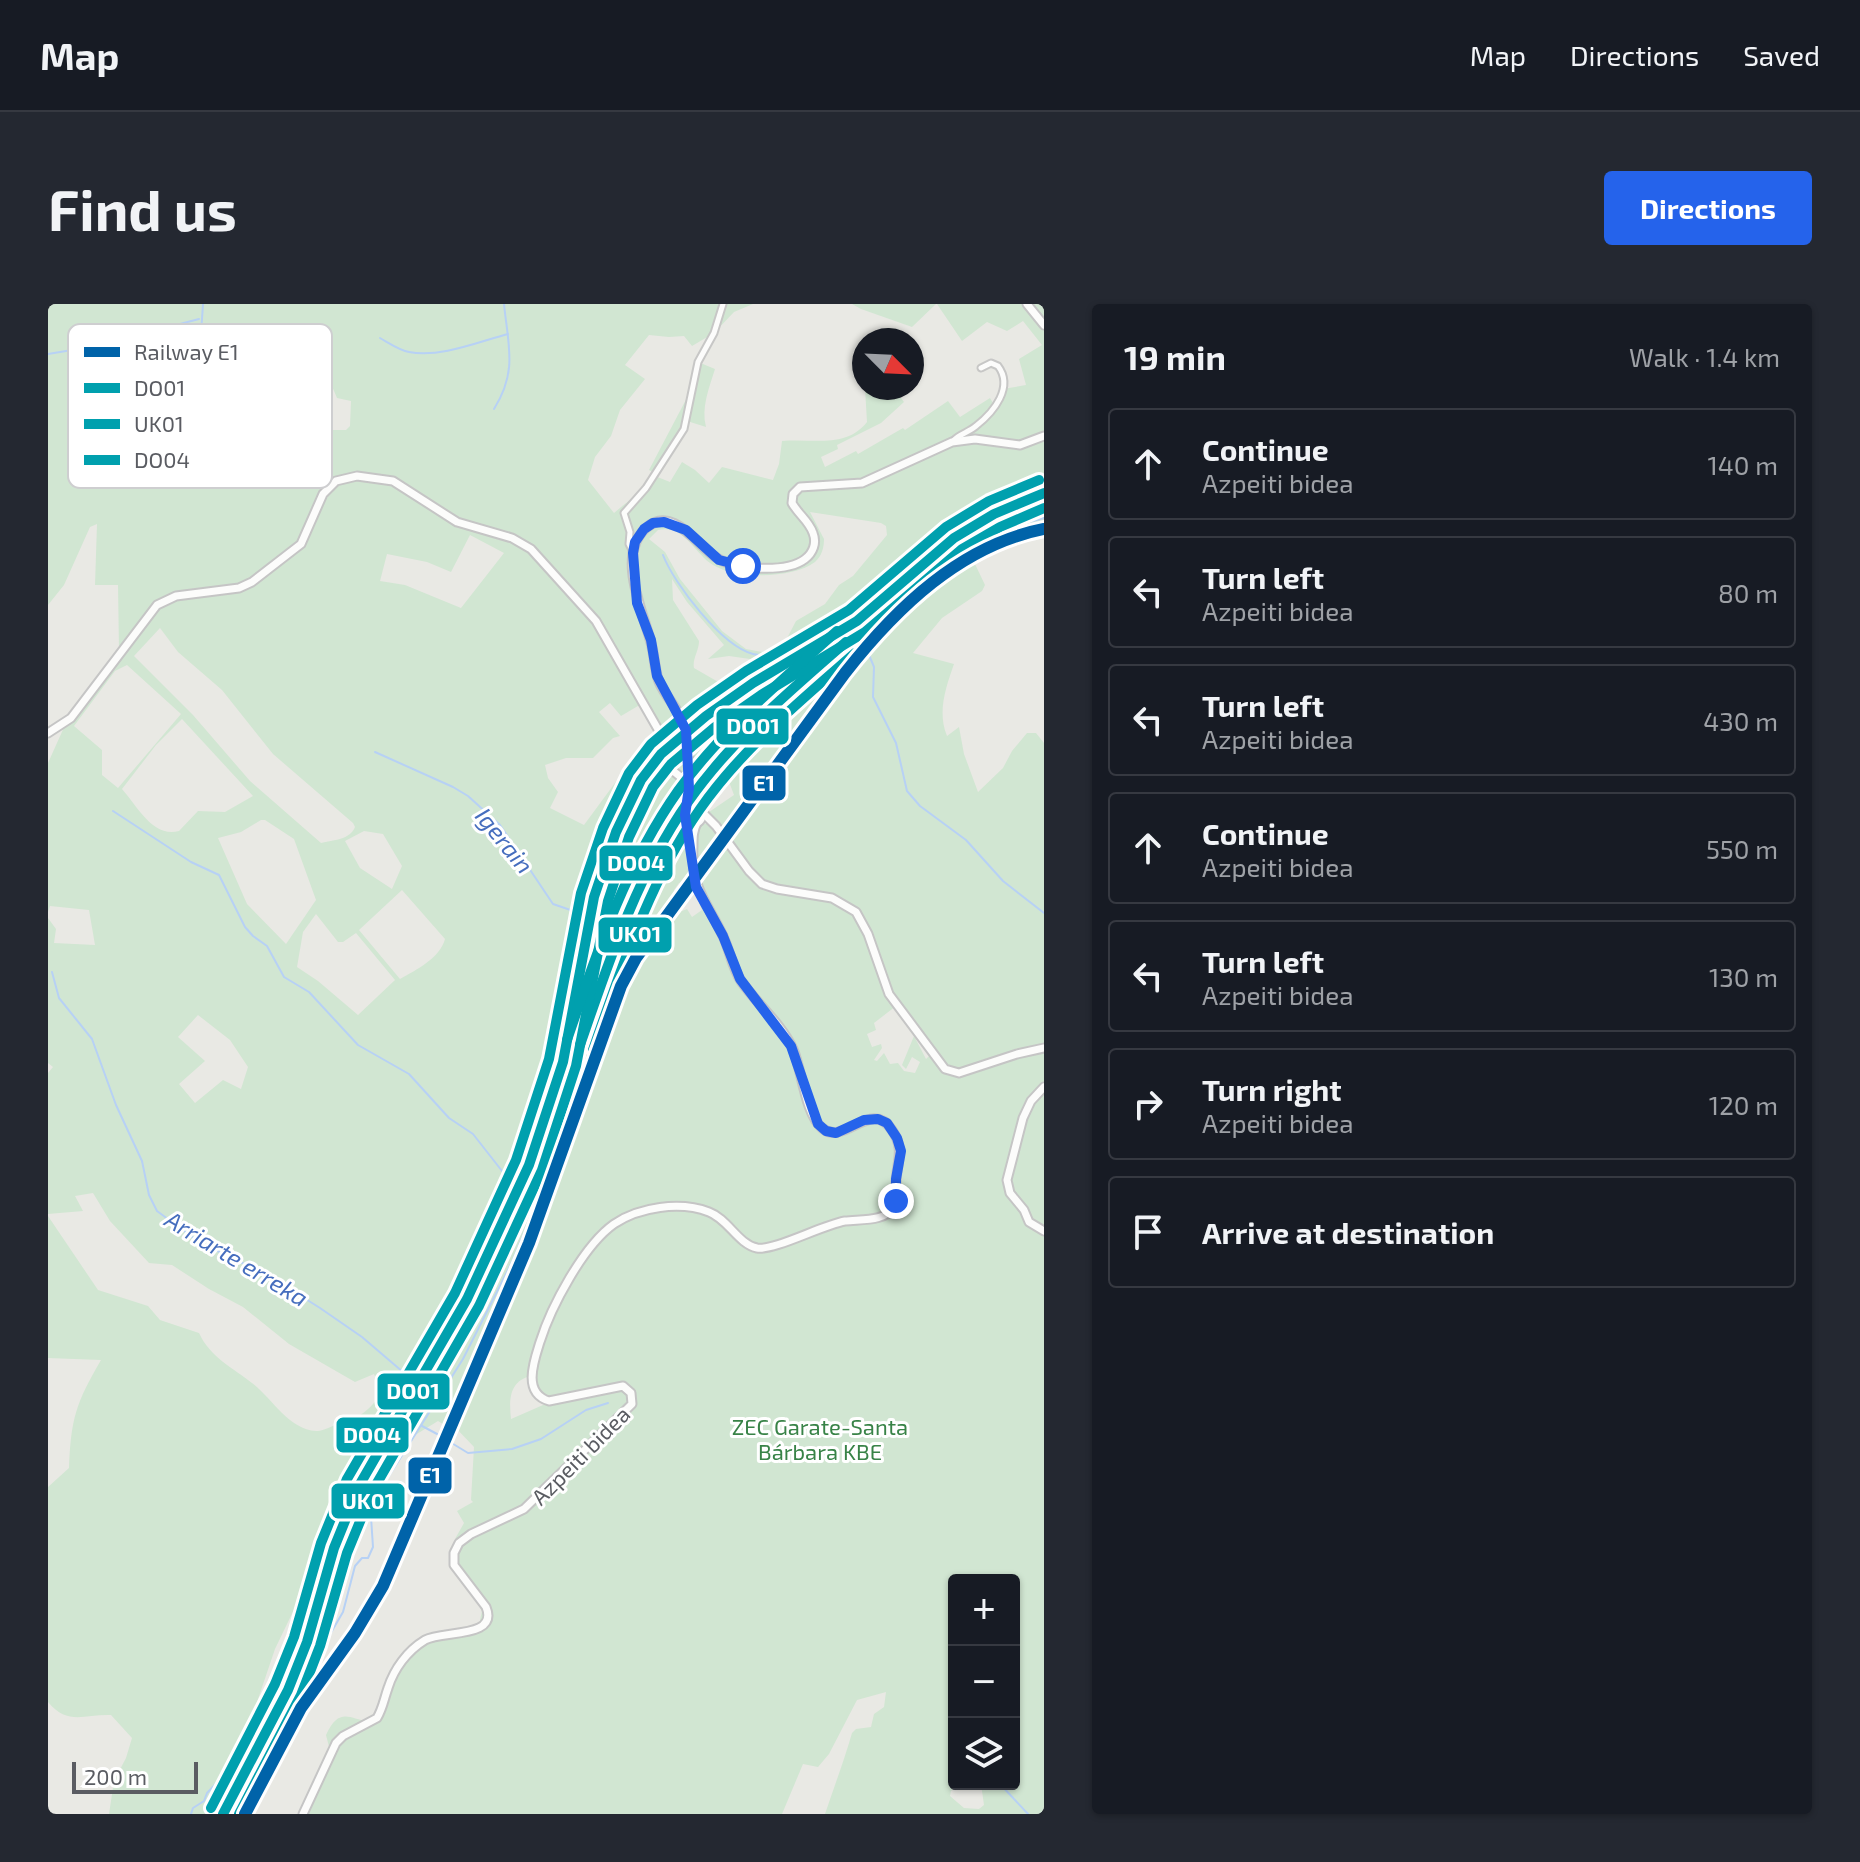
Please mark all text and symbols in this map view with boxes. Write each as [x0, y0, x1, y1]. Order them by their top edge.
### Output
text: Map [40, 32, 119, 78]
text: Map [1470, 38, 1526, 72]
text: Directions [1570, 38, 1699, 72]
text: Saved [1743, 38, 1820, 72]
button: Directions [1604, 171, 1812, 245]
text: Find us [48, 175, 237, 242]
legend [68, 324, 332, 488]
north arrow [852, 328, 924, 400]
text: 19 min [1124, 336, 1226, 377]
text: Railway E1 [134, 338, 239, 364]
text: Walk · 1.4 km [1629, 341, 1780, 372]
text: DO01 [134, 374, 185, 400]
text: UK01 [134, 410, 184, 436]
text: Continue [1202, 431, 1329, 467]
icon: ahead [1126, 442, 1170, 486]
text: DO04 [134, 446, 190, 472]
text: 140 m [1707, 449, 1778, 480]
text: Azpeiti bidea [1202, 467, 1353, 498]
route start [725, 548, 761, 584]
text: Turn left [1202, 559, 1324, 595]
icon: left [1126, 570, 1170, 614]
text: 80 m [1718, 577, 1778, 608]
text: Azpeiti bidea [1202, 595, 1353, 626]
text: Turn left [1202, 687, 1324, 723]
icon: left [1126, 698, 1170, 742]
text: 430 m [1703, 705, 1778, 736]
line badge: DO01 [715, 707, 790, 746]
text: DO01 [726, 712, 780, 738]
text: Azpeiti bidea [1202, 723, 1353, 754]
line badge: E1 [741, 764, 787, 802]
text: E1 [753, 769, 775, 795]
water label: Igerain [470, 801, 540, 879]
text: Continue [1202, 815, 1329, 851]
icon: ahead [1126, 826, 1170, 870]
text: 550 m [1706, 833, 1778, 864]
line badge: DO04 [598, 844, 674, 882]
text: DO04 [607, 849, 665, 875]
text: Azpeiti bidea [1202, 851, 1353, 882]
line badge: UK01 [597, 916, 673, 954]
text: UK01 [609, 920, 661, 946]
text: Turn left [1202, 943, 1324, 979]
icon: left [1126, 954, 1170, 998]
text: 130 m [1709, 961, 1778, 992]
text: Azpeiti bidea [1202, 979, 1353, 1010]
text: Turn right [1202, 1071, 1342, 1107]
icon: right [1126, 1082, 1170, 1126]
text: 120 m [1709, 1089, 1778, 1120]
text: Azpeiti bidea [1202, 1107, 1353, 1138]
route end [878, 1183, 914, 1219]
water label: Arriarte erreka [160, 1204, 314, 1312]
icon: arrive [1126, 1210, 1170, 1254]
text: Arrive at destination [1202, 1214, 1494, 1250]
line badge: DO01 [376, 1372, 451, 1411]
text: DO01 [386, 1377, 440, 1403]
street label: Azpeiti bidea [525, 1400, 635, 1510]
park label: ZEC Garate-Santa Bárbara KBE [732, 1413, 908, 1464]
line badge: DO04 [335, 1416, 410, 1454]
text: DO04 [343, 1421, 401, 1447]
line badge: E1 [407, 1456, 453, 1495]
text: E1 [419, 1461, 441, 1487]
line badge: UK01 [330, 1482, 406, 1520]
text: UK01 [342, 1487, 394, 1513]
map controls [948, 1574, 1020, 1790]
button: + [948, 1574, 1020, 1646]
button: − [948, 1646, 1020, 1718]
button: layers [948, 1718, 1020, 1790]
scale bar [72, 1758, 198, 1794]
text: 200 m [84, 1763, 147, 1789]

